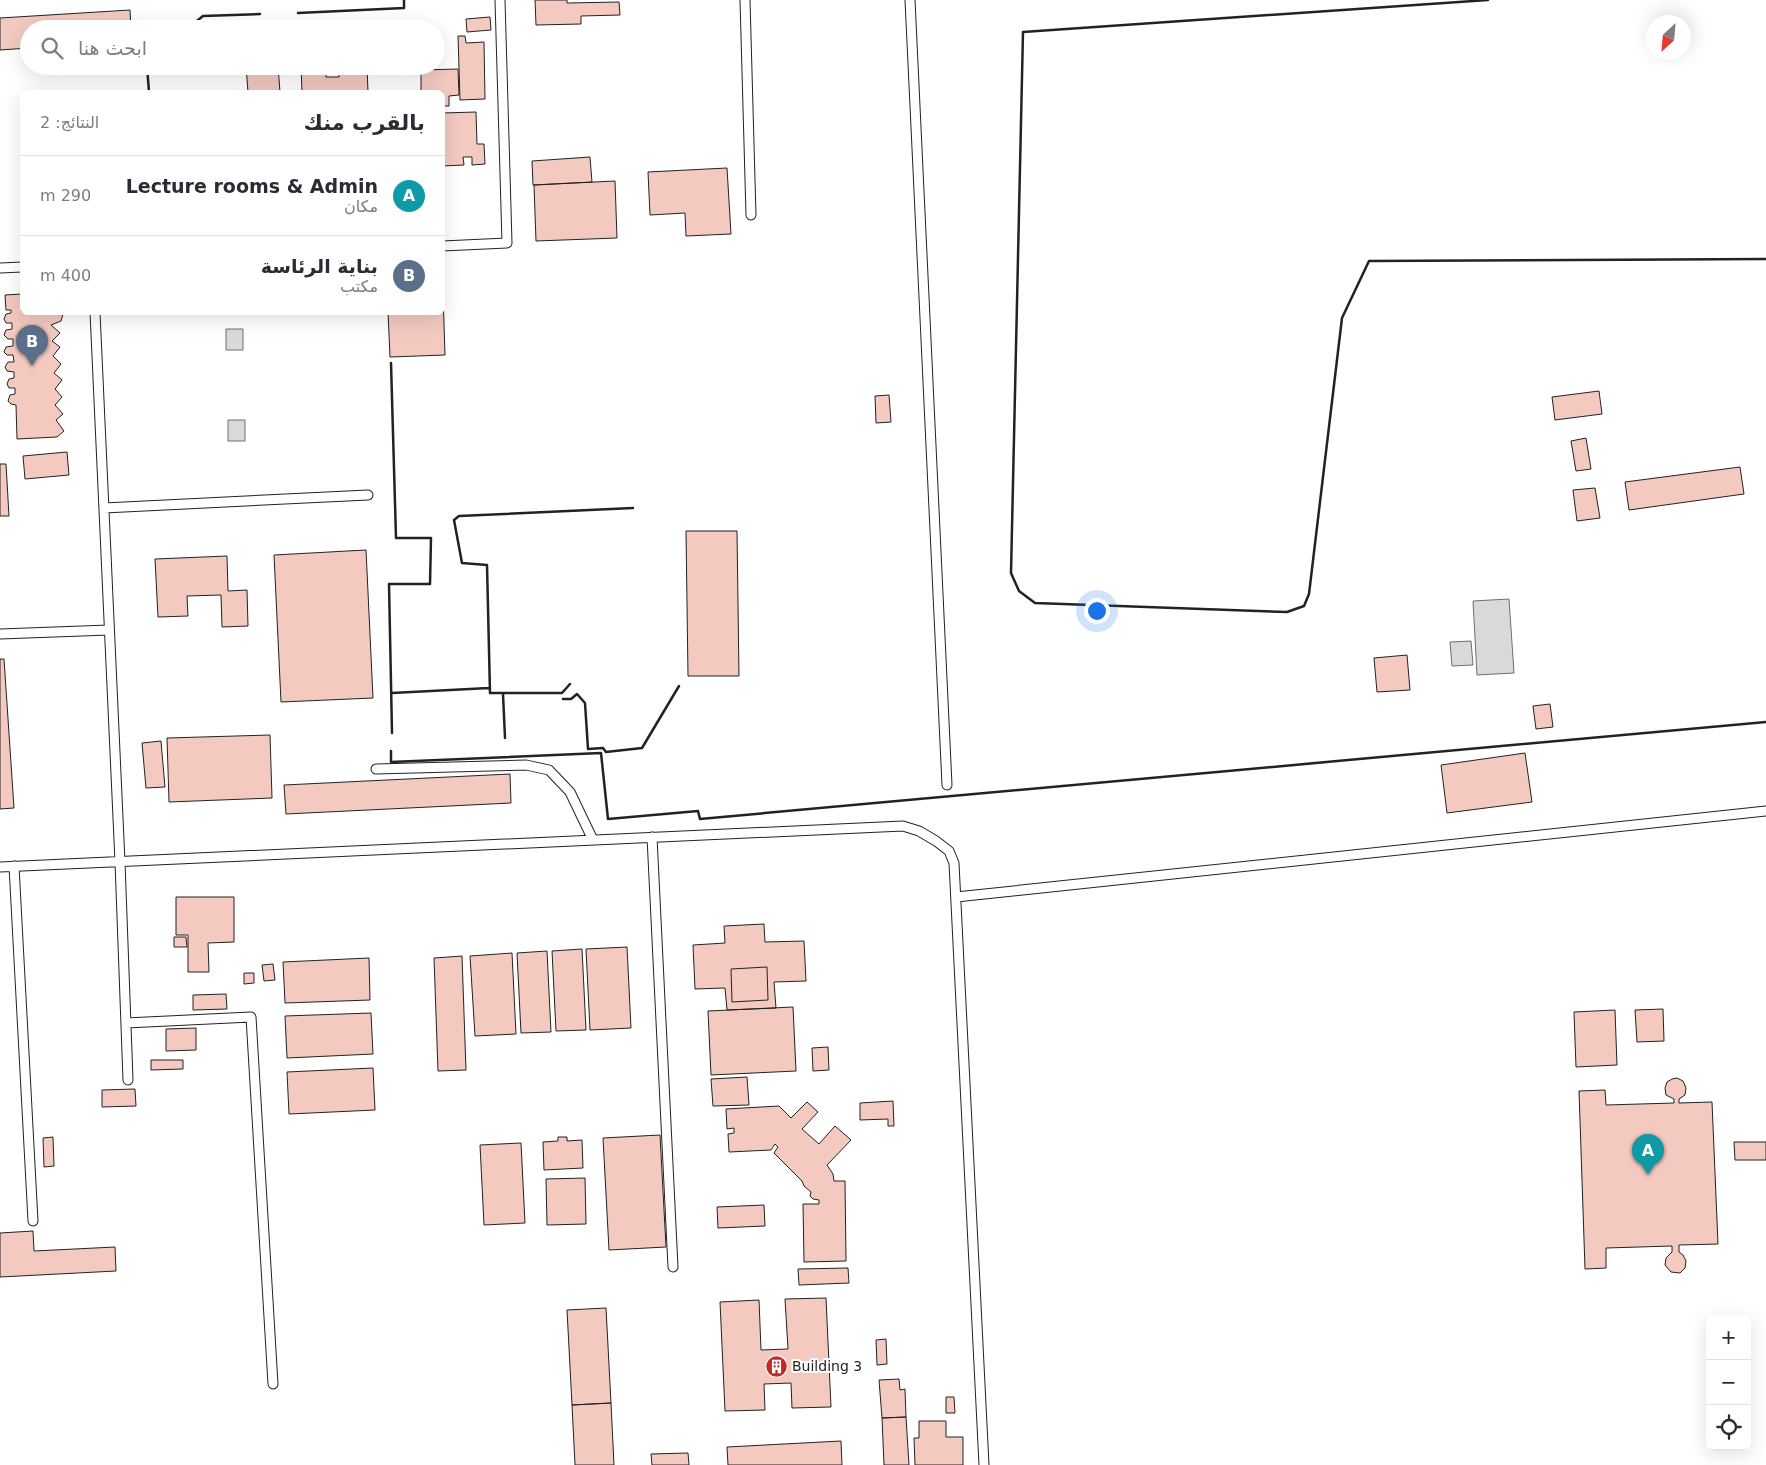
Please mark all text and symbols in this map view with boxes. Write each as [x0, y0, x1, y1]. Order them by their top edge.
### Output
north arrow [1646, 15, 1691, 60]
search box [20, 20, 445, 75]
icon: search [38, 34, 66, 62]
text: ابحث هنا [78, 37, 147, 59]
text: بالقرب منك [304, 111, 425, 135]
text: النتائج: 2 [40, 113, 99, 132]
text: Lecture rooms & Admin [126, 175, 378, 197]
text: 290 m [40, 186, 91, 205]
text: A [403, 186, 415, 205]
text: مكان [344, 197, 378, 216]
text: بناية الرئاسة [261, 255, 378, 277]
text: 400 m [40, 266, 91, 285]
text: B [403, 266, 415, 285]
text: مكتب [340, 277, 378, 296]
pin: B [16, 325, 48, 366]
your location [1084, 598, 1110, 624]
pin: A [1632, 1134, 1664, 1175]
map controls [1706, 1315, 1751, 1450]
button: + [1706, 1315, 1751, 1360]
building icon: Building 3 [764, 1354, 788, 1378]
place label: Building 3 [792, 1358, 862, 1374]
button: − [1706, 1360, 1751, 1405]
button: locate [1706, 1405, 1751, 1450]

